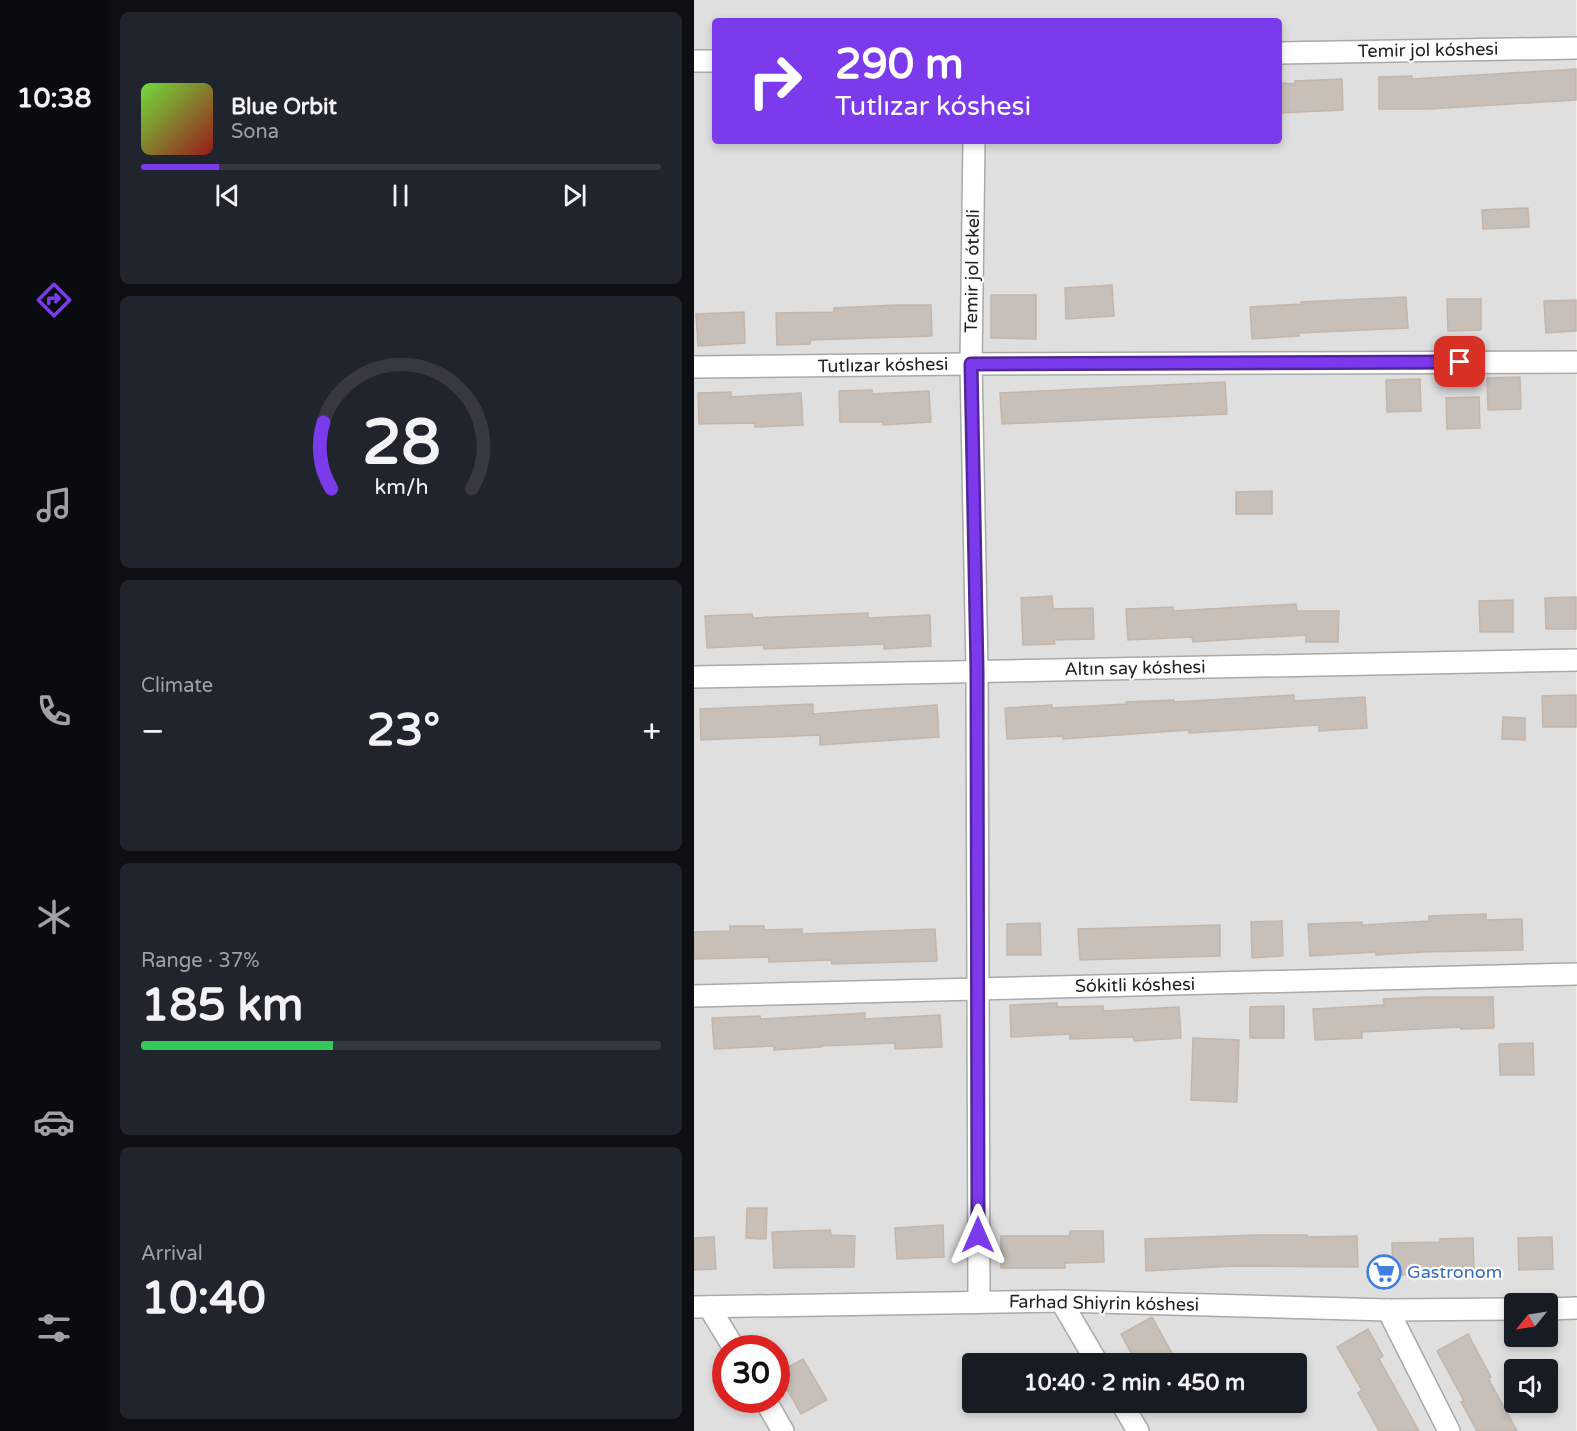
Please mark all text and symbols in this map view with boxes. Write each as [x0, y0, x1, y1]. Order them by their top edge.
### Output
street label: Temir jol kóshesi [1357, 38, 1499, 62]
text: 290 m [835, 39, 964, 90]
icon: right [736, 42, 814, 120]
text: 10:38 [17, 82, 91, 115]
text: Tutlızar kóshesi [835, 90, 1031, 123]
text: Blue Orbit [231, 94, 337, 120]
text: Sona [231, 120, 279, 144]
icon: previous [211, 179, 244, 212]
icon: pause [384, 179, 417, 212]
icon: next [558, 179, 591, 212]
street label: Temir jol ótkeli [960, 209, 984, 333]
icon: directions [33, 279, 75, 321]
pin [1434, 336, 1485, 387]
icon: arrive [1443, 345, 1476, 378]
street label: Tutlızar kóshesi [817, 353, 949, 377]
text: 28 [362, 406, 440, 481]
text: km/h [374, 474, 428, 500]
icon: music [33, 484, 75, 526]
street label: Altın say kóshesi [1064, 656, 1206, 680]
text: Climate [141, 674, 213, 698]
icon: phone [33, 690, 75, 732]
text: 23° [367, 704, 440, 758]
text: − [141, 712, 165, 751]
text: + [642, 712, 661, 751]
icon: climate [33, 896, 75, 938]
text: Range · 37% [141, 949, 260, 973]
street label: Sókitli kóshesi [1075, 973, 1195, 997]
text: 185 km [141, 979, 303, 1033]
icon: car [33, 1101, 75, 1143]
position arrow [946, 1203, 1010, 1267]
text: Arrival [141, 1242, 203, 1266]
supermarket icon: Gastronom [1366, 1254, 1402, 1290]
place label: Gastronom [1407, 1261, 1502, 1283]
text: 10:40 [141, 1272, 266, 1326]
street label: Farhad Shiyrin kóshesi [1009, 1290, 1199, 1316]
north arrow [1504, 1293, 1558, 1347]
map controls [1504, 1293, 1558, 1413]
icon: filters [33, 1307, 75, 1349]
speed limit sign: 30 [712, 1335, 790, 1413]
button: sound [1504, 1359, 1558, 1413]
text: 10:40 · 2 min · 450 m [1024, 1370, 1245, 1396]

